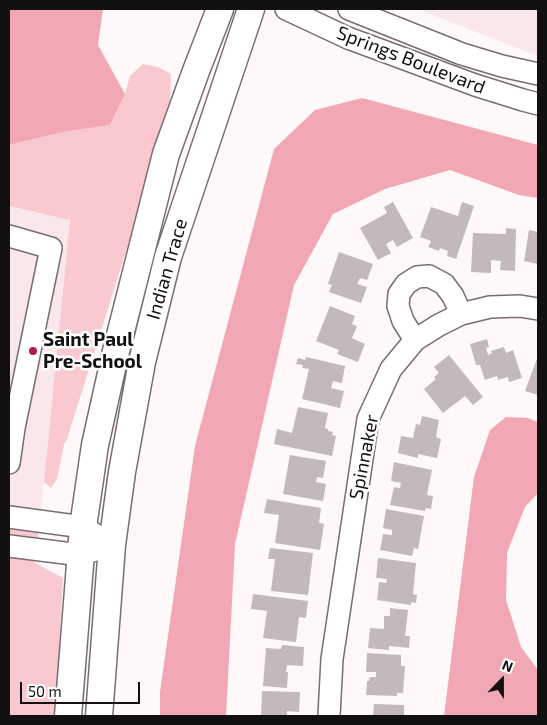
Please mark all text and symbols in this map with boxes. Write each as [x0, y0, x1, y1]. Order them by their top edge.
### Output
street label: Springs Boulevard [333, 21, 489, 99]
street label: Indian Trace [142, 216, 192, 322]
place label: Saint Paul Pre-School [43, 329, 142, 373]
marker: Saint Paul Pre-School [27, 345, 39, 357]
street label: Spinnaker [345, 413, 383, 501]
north arrow [477, 655, 527, 705]
text: N [500, 656, 516, 675]
scale bar [22, 672, 142, 704]
text: 50 m [28, 682, 62, 700]

